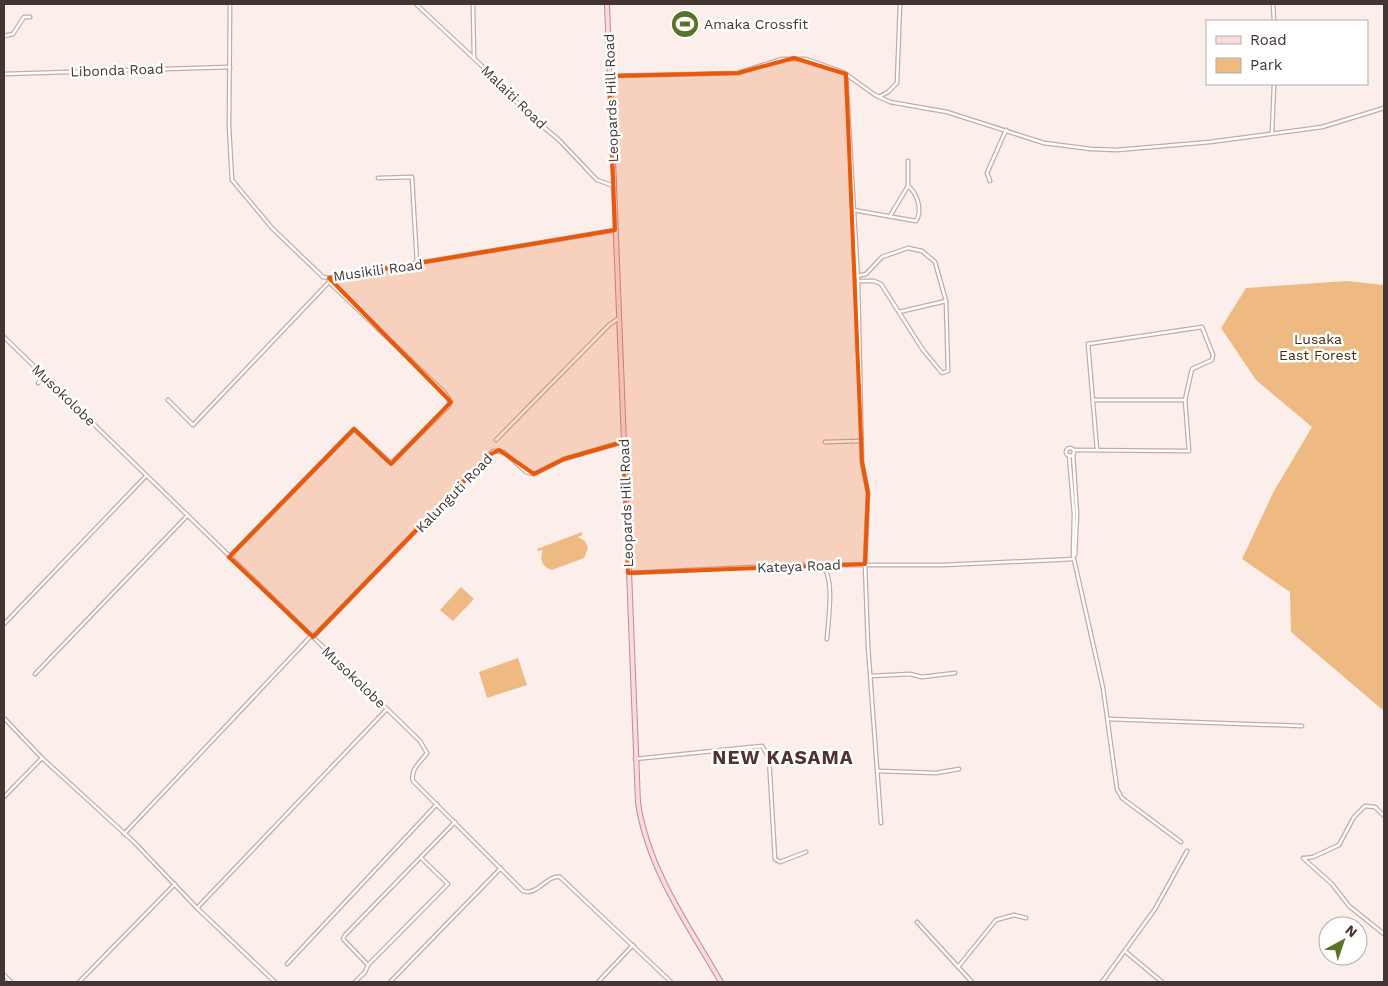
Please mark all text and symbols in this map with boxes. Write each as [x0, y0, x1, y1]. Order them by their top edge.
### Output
sports icon: Amaka Crossfit [670, 9, 700, 39]
place label: Amaka Crossfit [704, 16, 808, 32]
legend [1206, 20, 1368, 85]
text: Road [1250, 31, 1287, 49]
street label: Leopards Hill Road [601, 33, 621, 163]
text: Park [1250, 56, 1283, 74]
street label: Libonda Road [70, 60, 164, 80]
street label: Malaiti Road [478, 62, 550, 132]
street label: Musikili Road [332, 256, 424, 284]
park label: Lusaka East Forest [1279, 331, 1357, 363]
street label: Musokolobe [29, 361, 99, 429]
street label: Leopards Hill Road [616, 438, 636, 568]
street label: Kalunguti Road [412, 450, 496, 536]
street label: Kateya Road [757, 557, 841, 575]
street label: Musokolobe [319, 643, 389, 711]
district label: NEW KASAMA [712, 746, 854, 769]
north arrow [1318, 916, 1368, 966]
text: N [1342, 922, 1360, 941]

